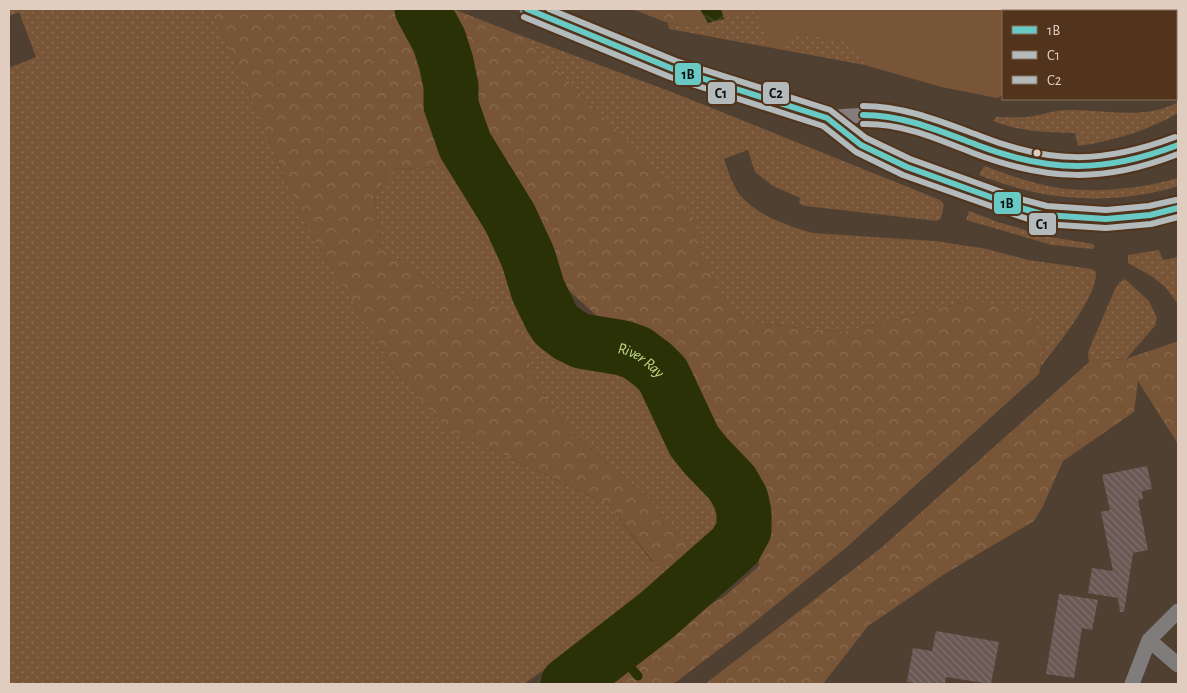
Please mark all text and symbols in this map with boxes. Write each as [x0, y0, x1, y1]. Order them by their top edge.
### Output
legend [1002, 10, 1177, 100]
text: 1B [1047, 23, 1060, 38]
text: C1 [1047, 48, 1060, 63]
line badge: 1B [674, 62, 702, 86]
text: 1B [681, 68, 695, 82]
text: C2 [1047, 73, 1062, 88]
line badge: C1 [707, 81, 736, 105]
line badge: C2 [762, 81, 790, 105]
text: C1 [715, 87, 727, 101]
text: C2 [769, 87, 783, 101]
unlabelled marker [1032, 148, 1042, 158]
line badge: 1B [993, 191, 1022, 215]
text: 1B [1000, 197, 1014, 211]
line badge: C1 [1028, 212, 1057, 236]
text: C1 [1036, 218, 1048, 232]
water label: River Ray [617, 340, 668, 381]

